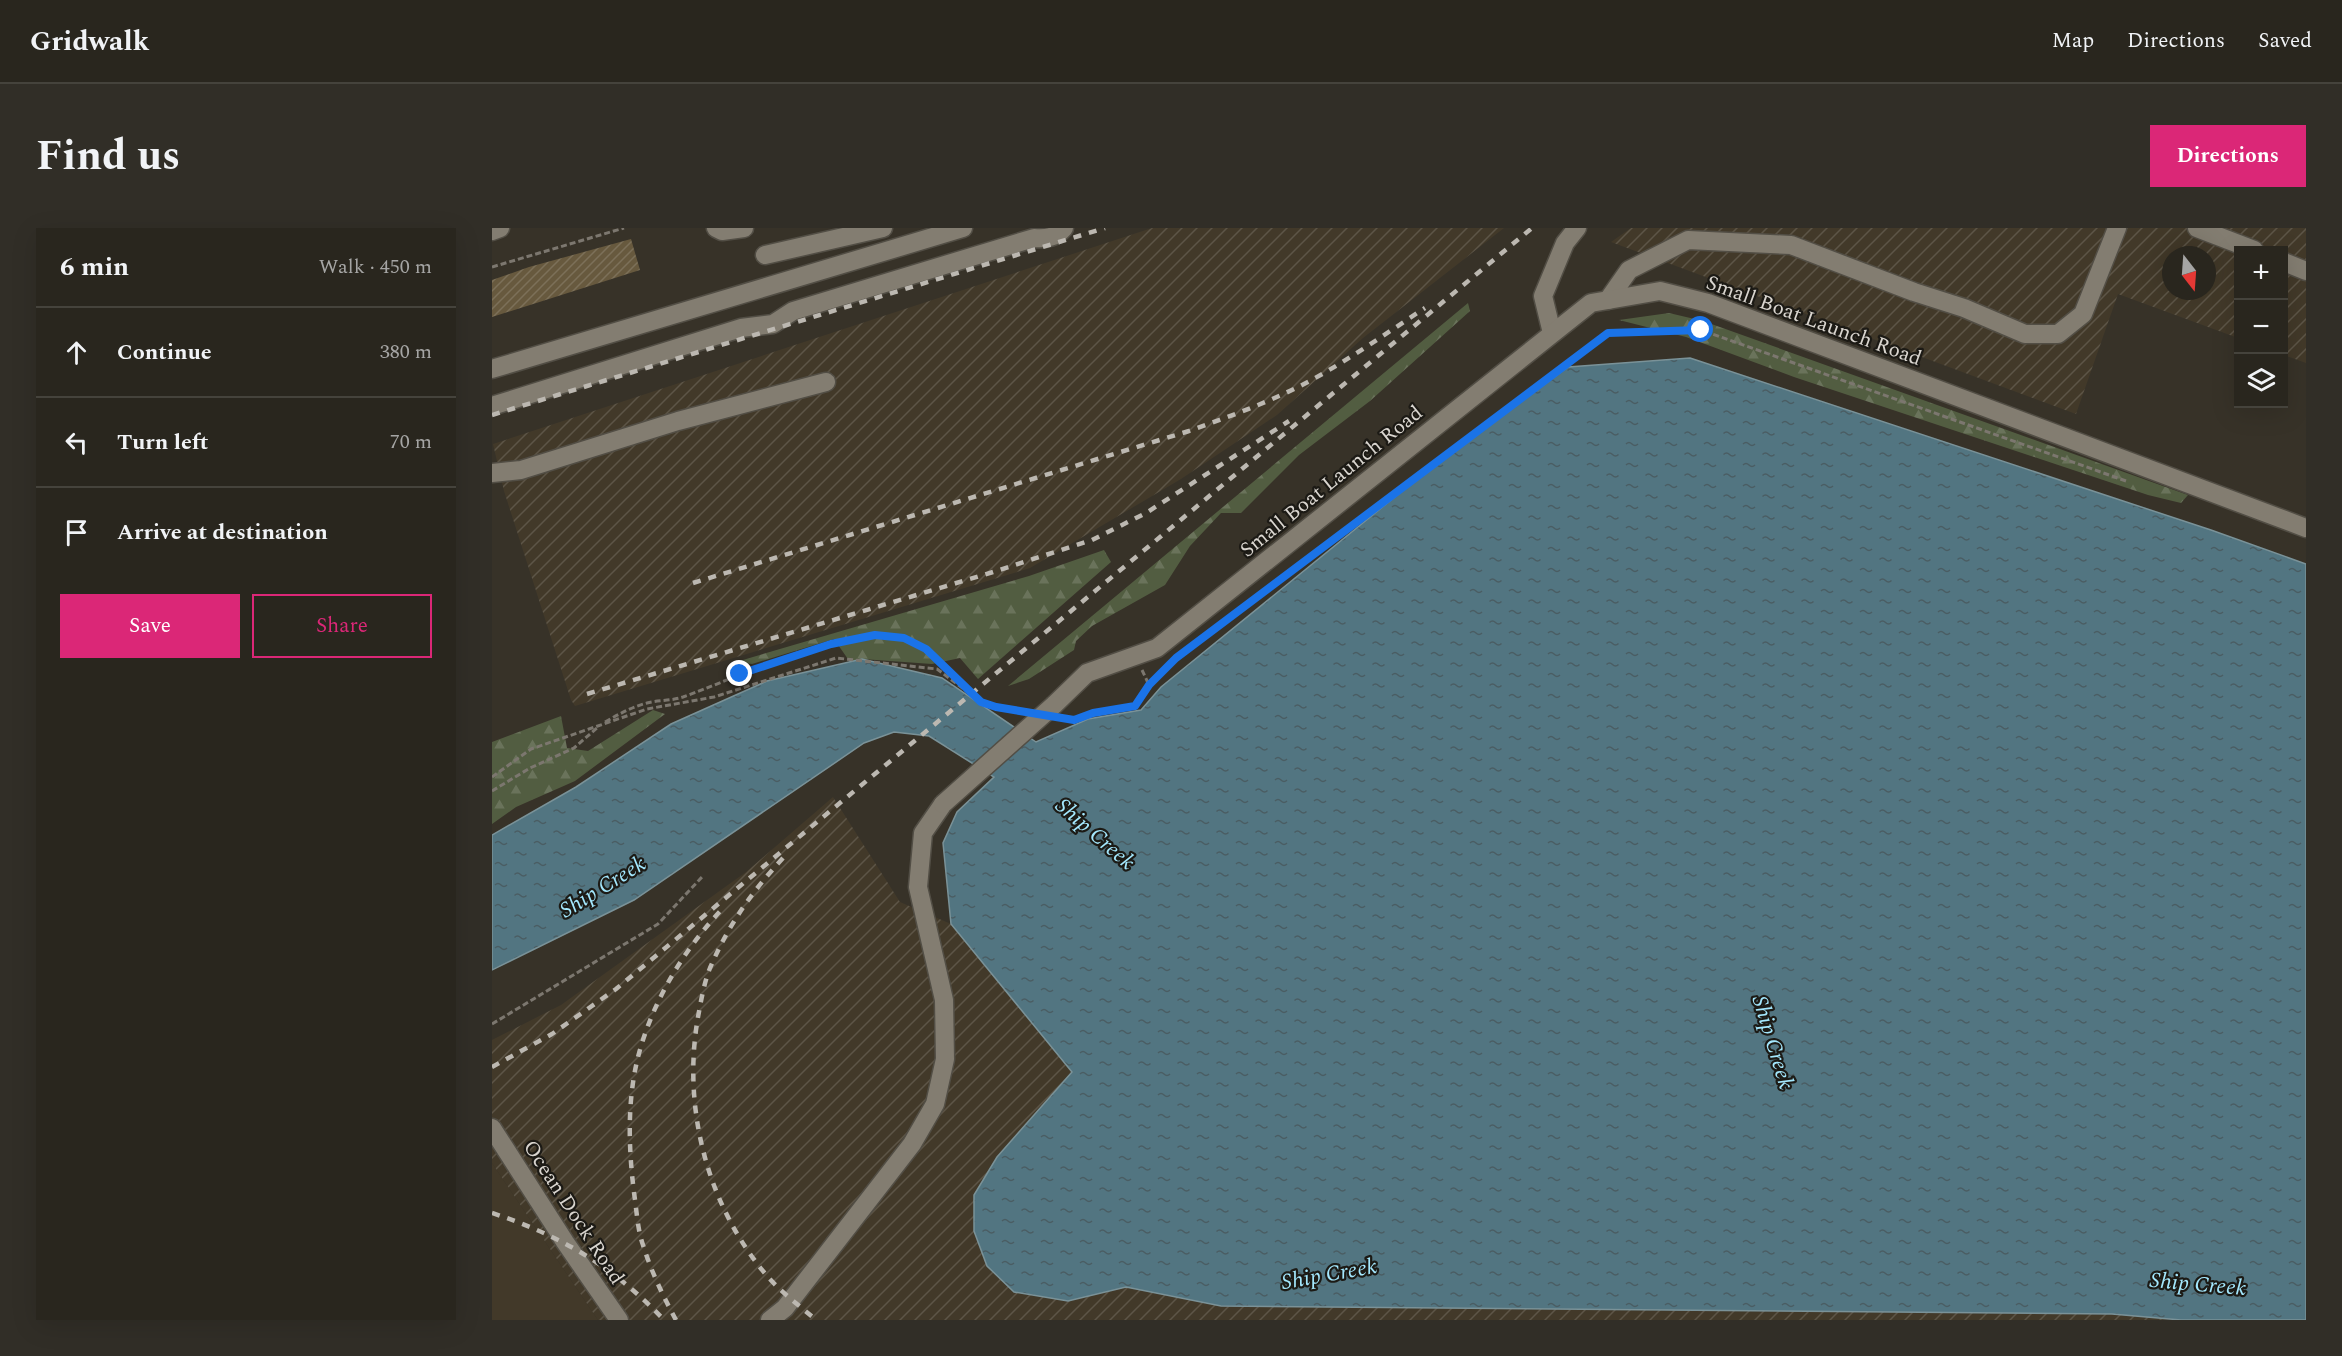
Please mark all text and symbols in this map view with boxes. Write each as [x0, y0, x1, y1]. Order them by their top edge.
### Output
text: Gridwalk [30, 20, 149, 63]
text: Map [2052, 25, 2094, 57]
text: Directions [2127, 25, 2225, 57]
text: Saved [2258, 25, 2312, 57]
text: Find us [36, 125, 180, 188]
button: Directions [2150, 125, 2306, 187]
north arrow [2162, 246, 2216, 300]
map controls [2234, 246, 2288, 408]
button: + [2234, 246, 2288, 300]
text: 6 min [60, 247, 129, 287]
text: Walk · 450 m [319, 252, 432, 282]
street label: Small Boat Launch Road [1701, 267, 1926, 375]
button: − [2234, 300, 2288, 354]
route start [1687, 316, 1713, 342]
icon: ahead [60, 336, 93, 369]
text: Continue [117, 336, 212, 369]
text: 380 m [380, 337, 432, 367]
button: layers [2234, 354, 2288, 408]
street label: Small Boat Launch Road [1233, 398, 1430, 566]
icon: left [60, 426, 93, 459]
text: Turn left [117, 426, 209, 459]
text: 70 m [390, 427, 432, 457]
icon: arrive [60, 516, 93, 549]
text: Arrive at destination [117, 516, 328, 549]
button: Save [60, 594, 240, 658]
button: Share [252, 594, 432, 658]
route end [726, 660, 752, 686]
water label: Ship Creek [1048, 790, 1142, 878]
water label: Ship Creek [553, 848, 652, 927]
water label: Ship Creek [1743, 991, 1802, 1093]
street label: Ocean Dock Road [514, 1134, 632, 1291]
water label: Ship Creek [1279, 1250, 1380, 1299]
water label: Ship Creek [2148, 1264, 2247, 1305]

